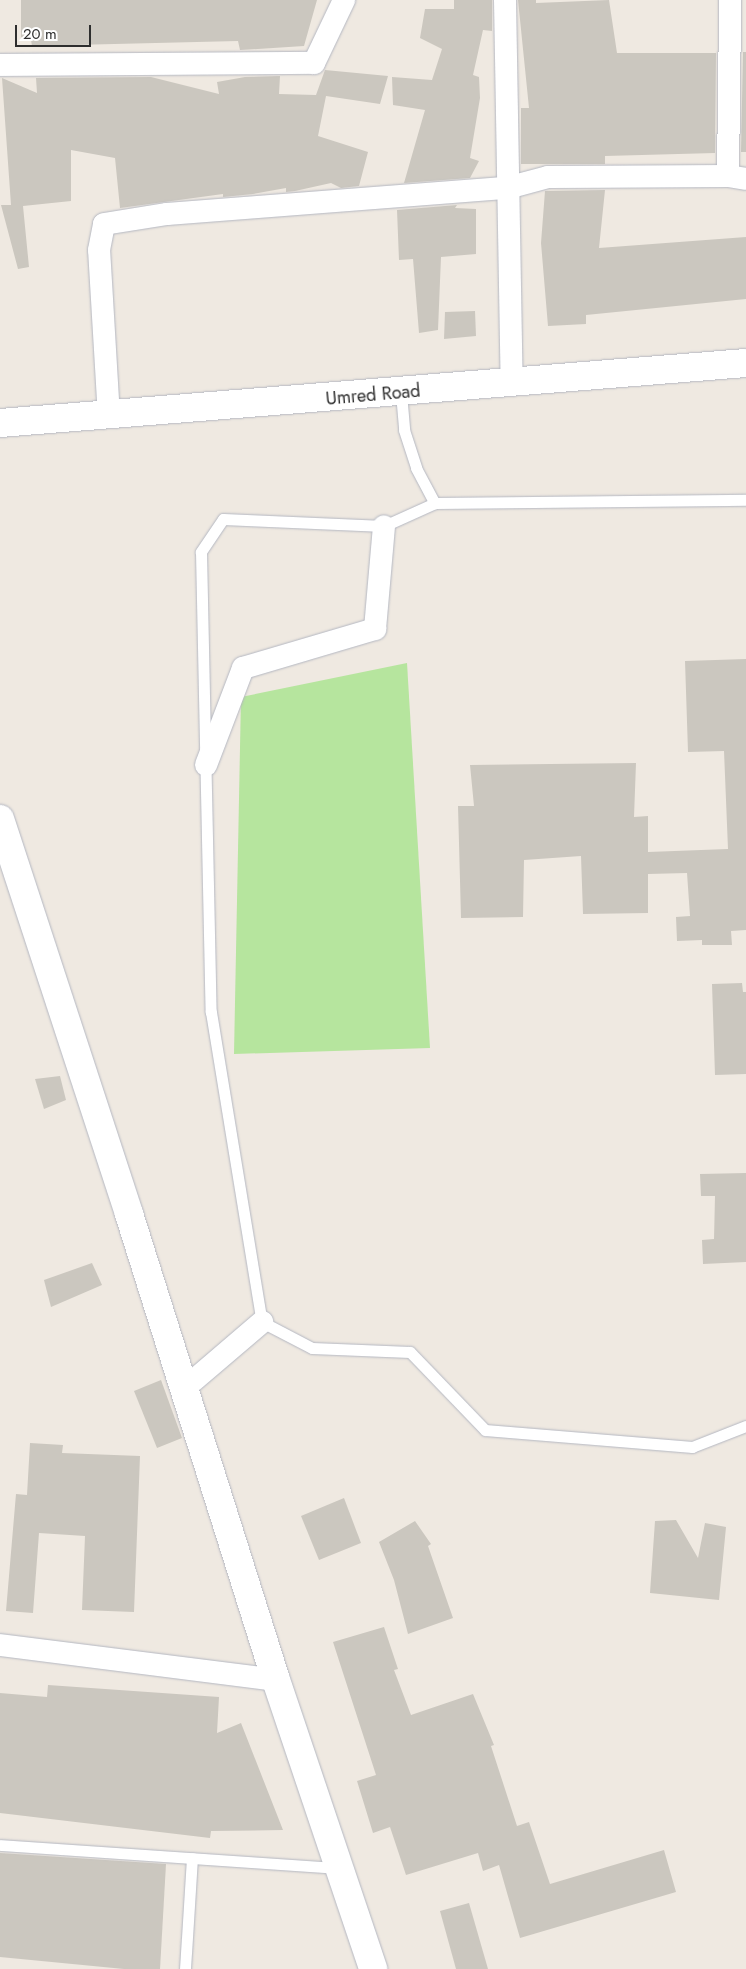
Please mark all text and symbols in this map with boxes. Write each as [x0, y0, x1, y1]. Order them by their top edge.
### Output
scale bar [18, 15, 94, 47]
text: 20 m [23, 23, 57, 45]
street label: Umred Road [325, 380, 421, 410]

